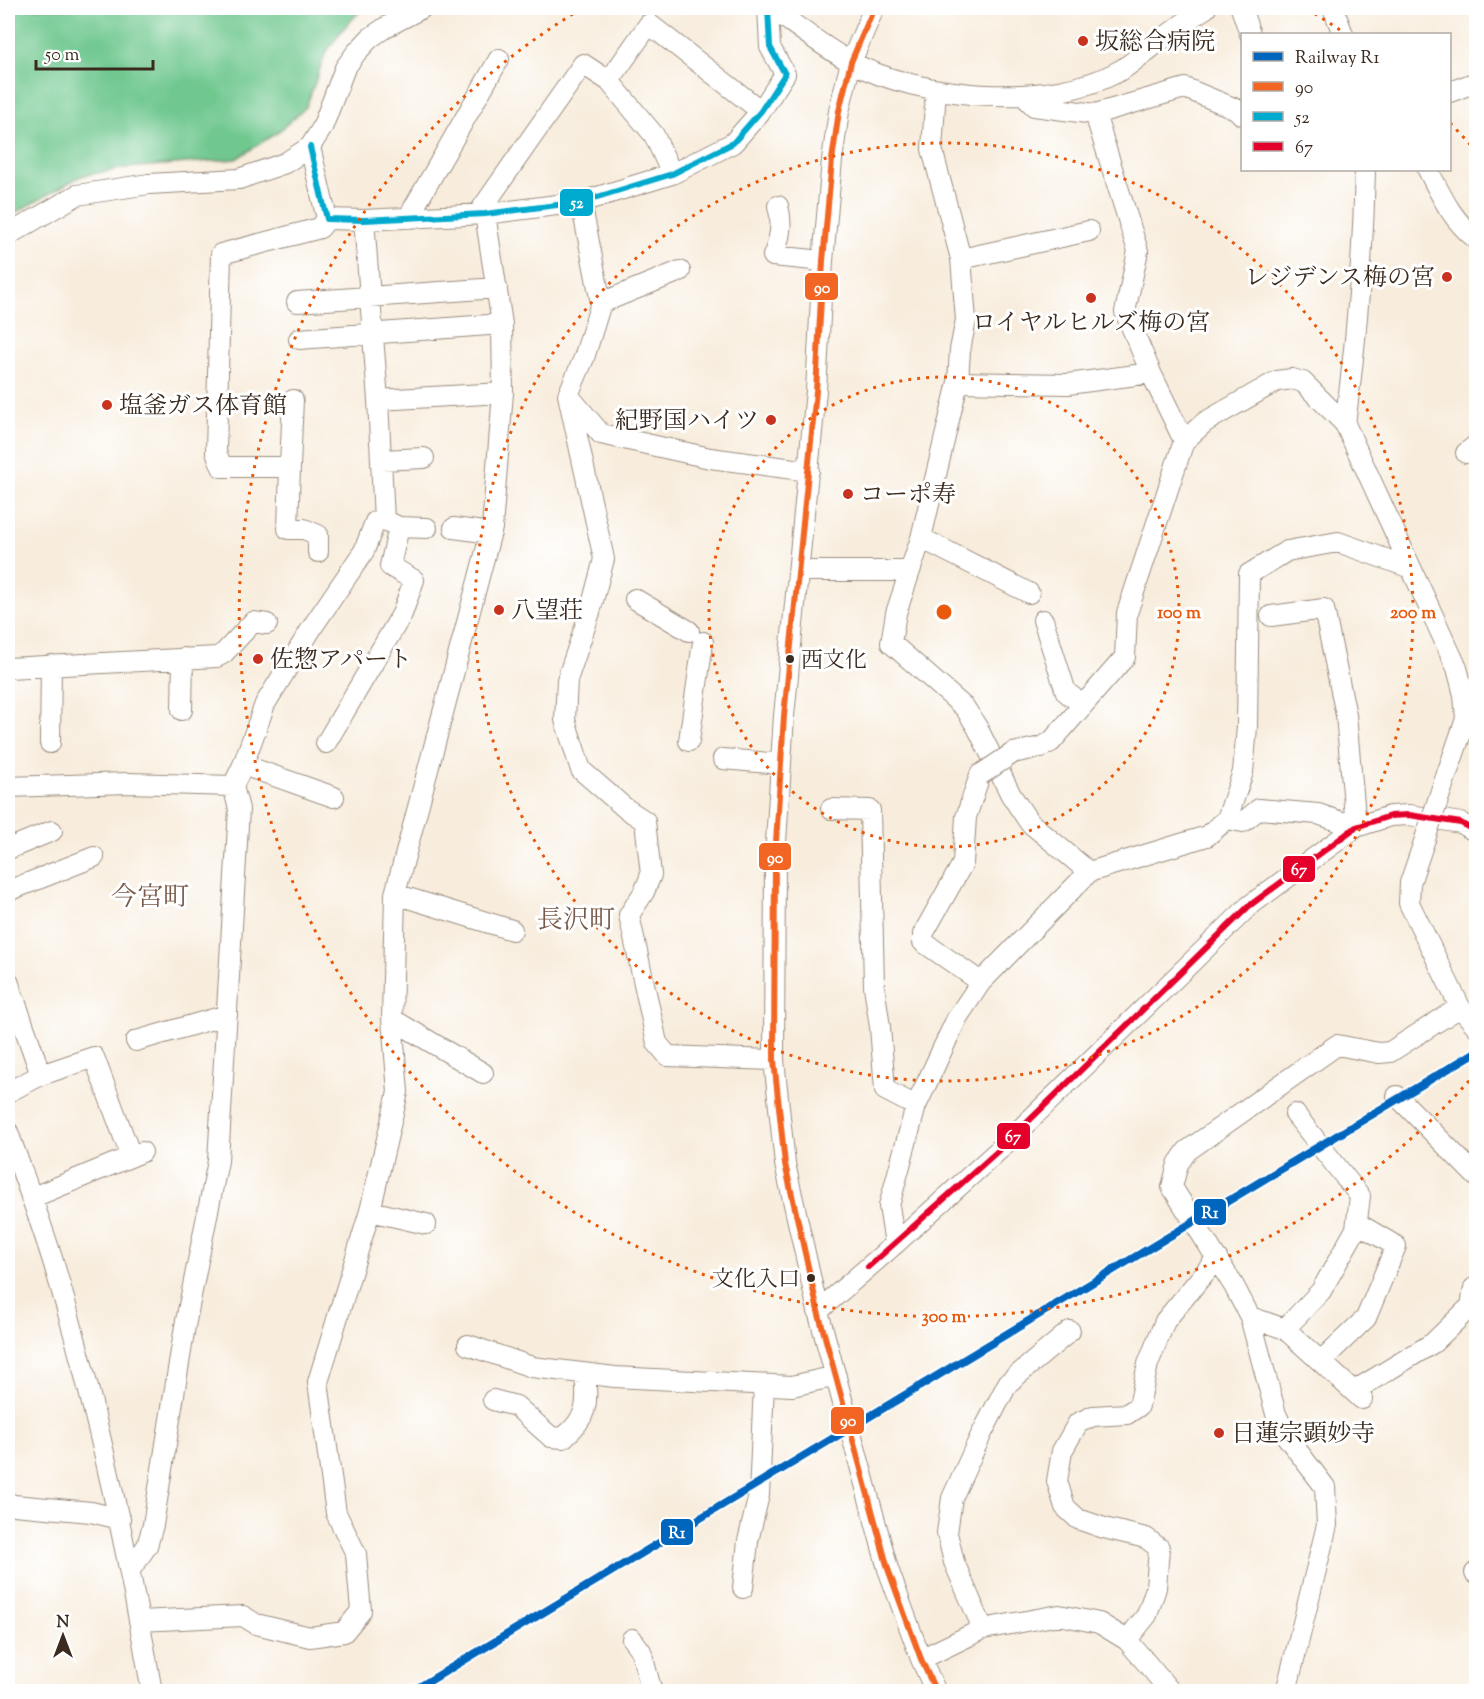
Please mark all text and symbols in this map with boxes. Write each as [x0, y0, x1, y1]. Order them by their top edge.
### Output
place label: 坂総合病院 [1095, 26, 1215, 60]
scale bar [36, 33, 153, 71]
legend [1241, 33, 1451, 171]
marker: 坂総合病院 [1076, 34, 1090, 48]
text: 50 m [44, 43, 80, 69]
text: Railway R1 [1295, 46, 1380, 72]
text: 90 [1295, 76, 1313, 102]
text: 52 [1294, 106, 1310, 132]
text: 67 [1295, 136, 1313, 162]
line badge: 52 [559, 188, 594, 217]
text: 52 [569, 193, 584, 216]
place label: レジデンス梅の宮 [1245, 262, 1435, 296]
marker: レジデンス梅の宮 [1440, 270, 1454, 284]
line badge: 90 [804, 272, 839, 301]
text: 90 [814, 278, 831, 301]
marker: ロイヤルヒルズ梅の宮 [1084, 291, 1098, 305]
place label: ロイヤルヒルズ梅の宮 [972, 307, 1210, 341]
place label: 塩釜ガス体育館 [119, 390, 287, 424]
marker: 塩釜ガス体育館 [100, 398, 114, 412]
place label: 紀野国ハイツ [615, 405, 759, 439]
marker: 紀野国ハイツ [764, 413, 778, 427]
place label: コーポ寿 [860, 479, 956, 513]
marker: コーポ寿 [841, 487, 855, 501]
place label: 八望荘 [511, 595, 583, 629]
text: 100 m [1157, 601, 1201, 627]
text: 200 m [1390, 601, 1436, 627]
centre of rings [934, 602, 954, 622]
marker: 八望荘 [492, 603, 506, 617]
place label: 佐惣アパート [270, 644, 412, 678]
place label: 西文化 [801, 646, 867, 678]
marker: 佐惣アパート [251, 652, 265, 666]
marker: 西文化 [784, 653, 796, 665]
line badge: 90 [758, 842, 792, 871]
text: 90 [767, 848, 784, 871]
line badge: 67 [1282, 855, 1316, 883]
text: 67 [1291, 860, 1308, 883]
district label: 今宮町 [111, 880, 189, 917]
district label: 長沢町 [537, 903, 615, 940]
line badge: 67 [996, 1122, 1031, 1150]
text: 67 [1005, 1127, 1022, 1150]
line badge: R1 [1193, 1198, 1227, 1226]
text: R1 [1202, 1203, 1219, 1226]
place label: 文化入口 [712, 1265, 800, 1297]
marker: 文化入口 [805, 1272, 817, 1284]
text: 300 m [922, 1305, 967, 1331]
line badge: 90 [830, 1406, 865, 1435]
text: 90 [840, 1411, 857, 1434]
place label: 日蓮宗顕妙寺 [1231, 1418, 1375, 1452]
marker: 日蓮宗顕妙寺 [1212, 1426, 1226, 1440]
line badge: R1 [660, 1518, 694, 1546]
text: R1 [669, 1523, 686, 1546]
north arrow [33, 1606, 93, 1666]
text: N [57, 1612, 70, 1635]

